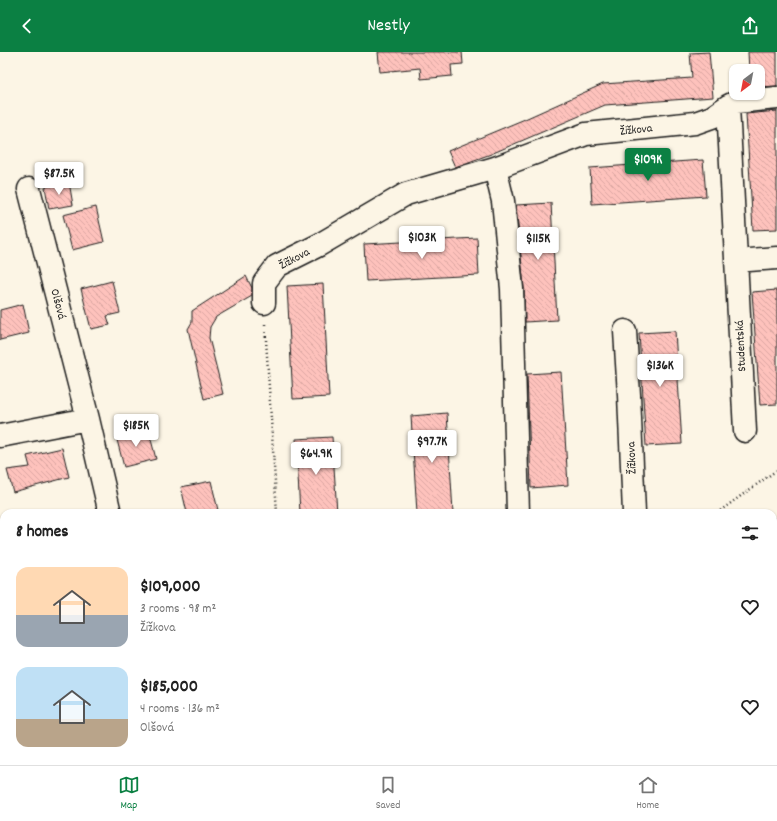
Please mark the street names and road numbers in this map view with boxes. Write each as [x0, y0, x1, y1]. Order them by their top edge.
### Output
street label: Žižkova [619, 120, 654, 141]
street label: Žižkova [276, 244, 313, 274]
street label: Olšová [46, 287, 70, 322]
street label: Studentská [732, 320, 751, 372]
street label: Žižkova [623, 441, 642, 475]

